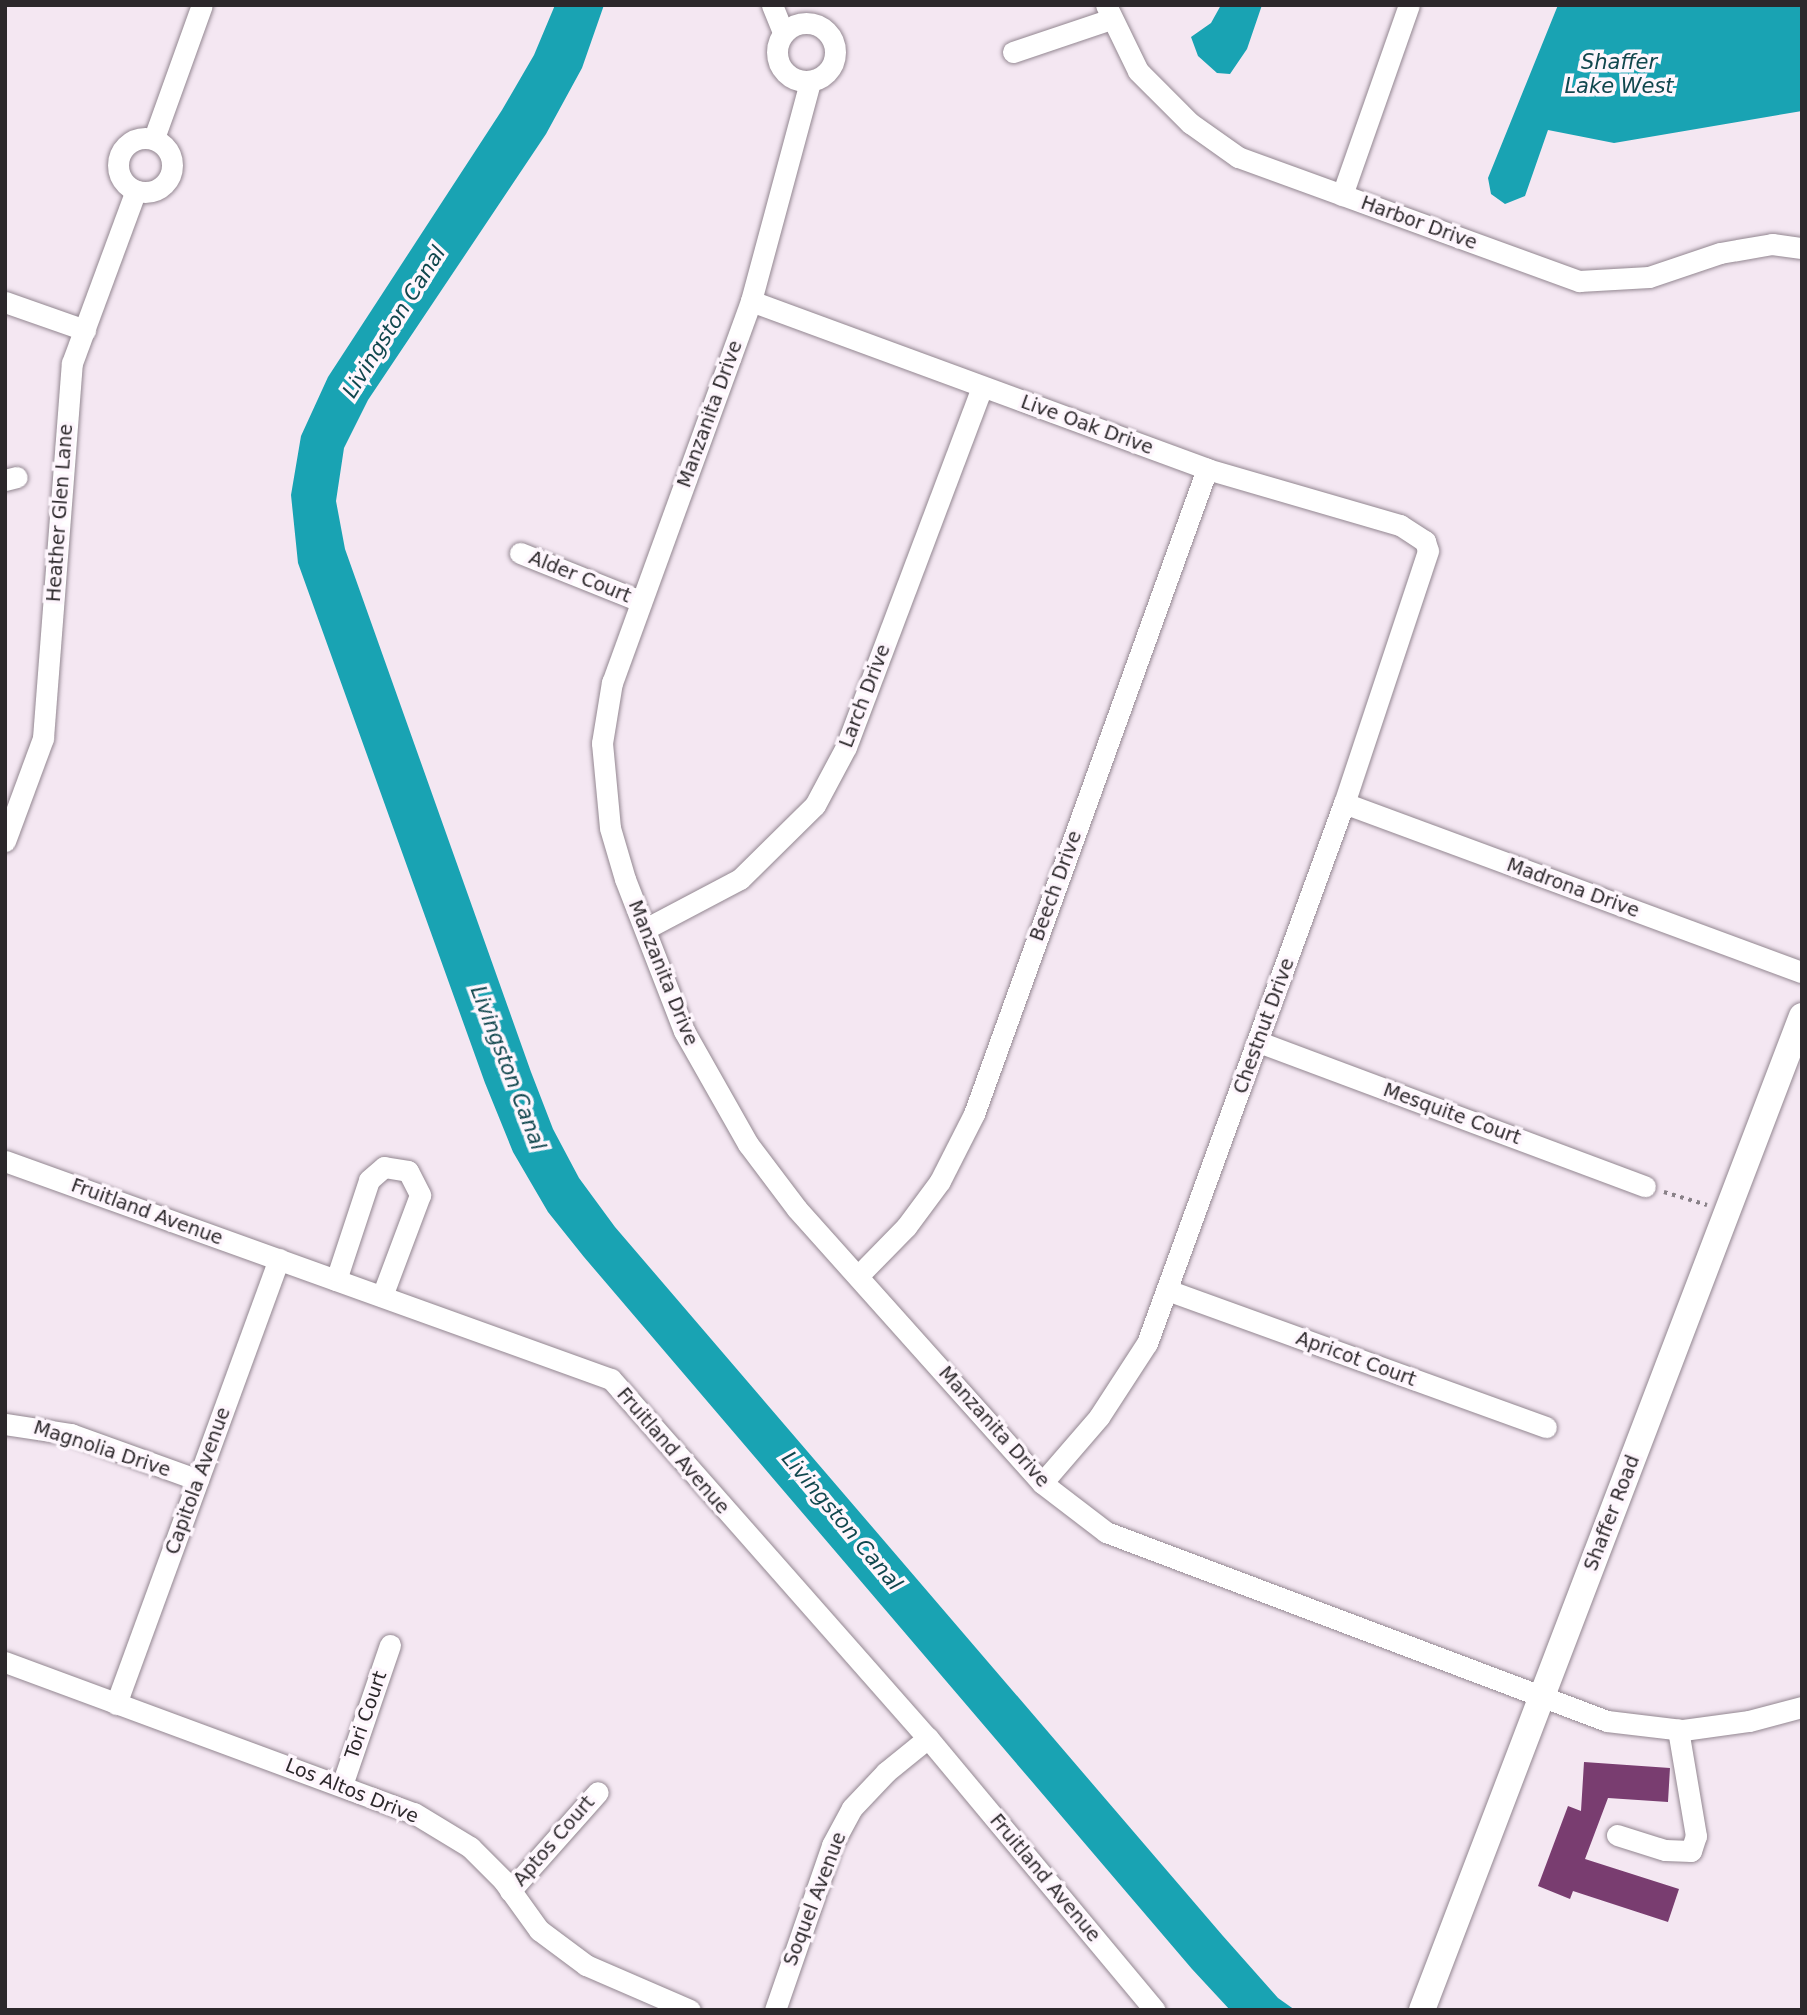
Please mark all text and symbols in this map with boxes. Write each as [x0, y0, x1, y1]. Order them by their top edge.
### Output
water label: Shaffer Lake West [1564, 49, 1674, 99]
street label: Harbor Drive [1358, 191, 1480, 255]
water label: Livingston Canal [337, 242, 451, 402]
street label: Manzanita Drive [673, 337, 747, 491]
street label: Live Oak Drive [1018, 390, 1156, 460]
street label: Heather Glen Lane [42, 423, 78, 603]
street label: Alder Court [526, 546, 634, 608]
street label: Larch Drive [835, 641, 895, 751]
street label: Beech Drive [1026, 828, 1086, 944]
street label: Madrona Drive [1504, 853, 1642, 923]
street label: Manzanita Drive [623, 897, 703, 1049]
street label: Chestnut Drive [1229, 955, 1299, 1097]
water label: Livingston Canal [465, 982, 551, 1154]
street label: Mesquite Court [1380, 1079, 1524, 1149]
street label: Fruitland Avenue [68, 1174, 226, 1250]
street label: Apricot Court [1293, 1327, 1419, 1391]
street label: Manzanita Drive [934, 1362, 1054, 1492]
street label: Fruitland Avenue [612, 1383, 734, 1519]
street label: Capitola Avenue [161, 1404, 235, 1558]
street label: Magnolia Drive [31, 1416, 173, 1482]
water label: Livingston Canal [776, 1446, 908, 1596]
street label: Shaffer Road [1579, 1452, 1645, 1574]
street label: Tori Court [340, 1668, 392, 1762]
street label: Los Altos Drive [282, 1754, 422, 1828]
street label: Aptos Court [509, 1791, 599, 1891]
street label: Fruitland Avenue [985, 1809, 1105, 1947]
street label: Soquel Avenue [779, 1829, 851, 1969]

